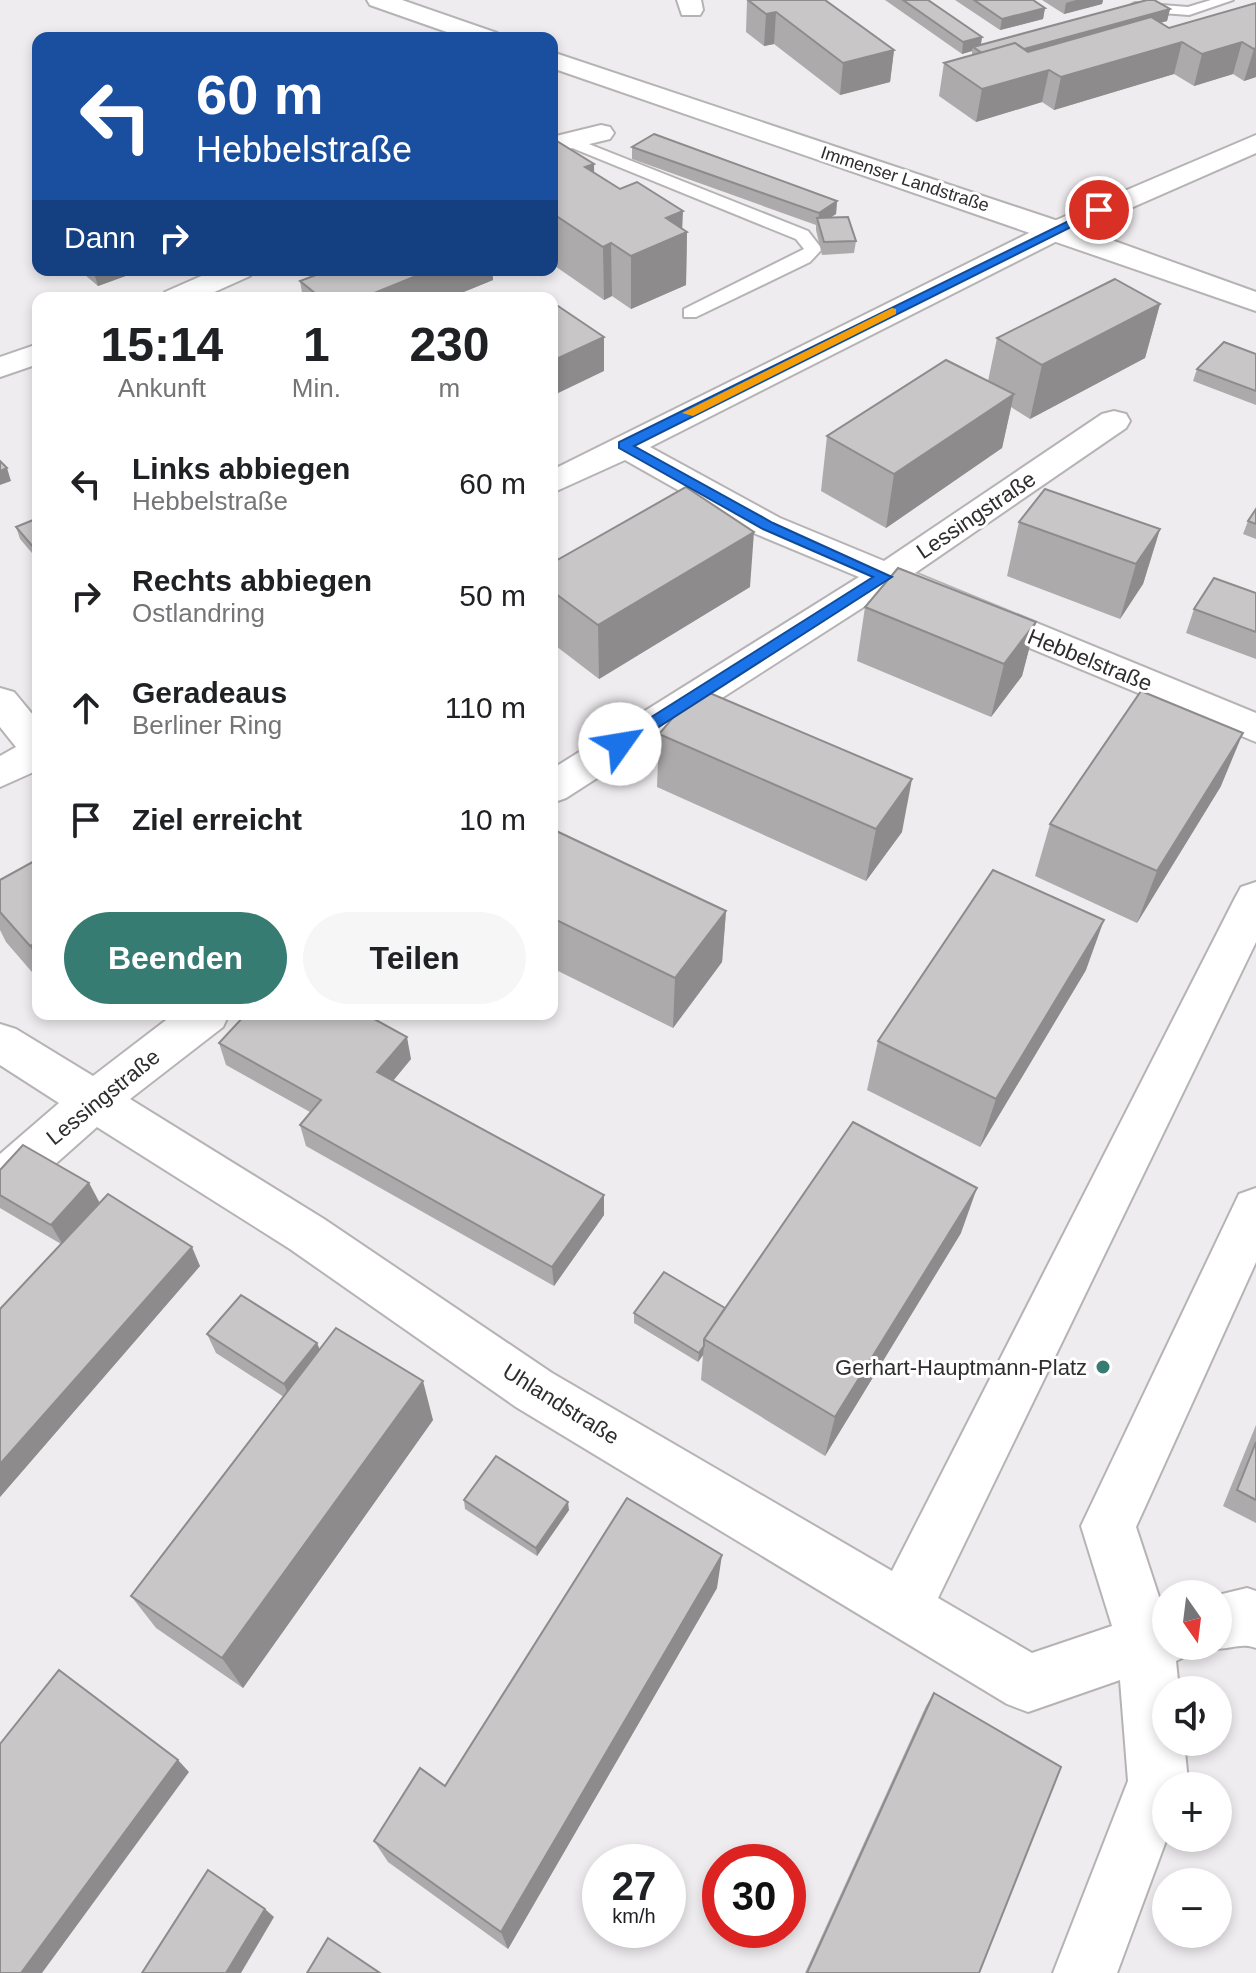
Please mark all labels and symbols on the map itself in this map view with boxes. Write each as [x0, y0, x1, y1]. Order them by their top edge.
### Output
street label: Immenser Landstraße [818, 142, 992, 216]
pin [1065, 176, 1133, 244]
street label: Lessingstraße [912, 466, 1040, 564]
street label: Hebbelstraße [1024, 624, 1156, 696]
position arrow [578, 702, 662, 786]
street label: Lessingstraße [41, 1044, 165, 1150]
place label: Gerhart-Hauptmann-Platz [835, 1355, 1087, 1380]
street label: Uhlandstraße [498, 1358, 624, 1450]
marker: Gerhart-Hauptmann-Platz [1094, 1358, 1112, 1376]
north arrow [1152, 1580, 1232, 1660]
speed limit sign: 30 [702, 1844, 806, 1948]

